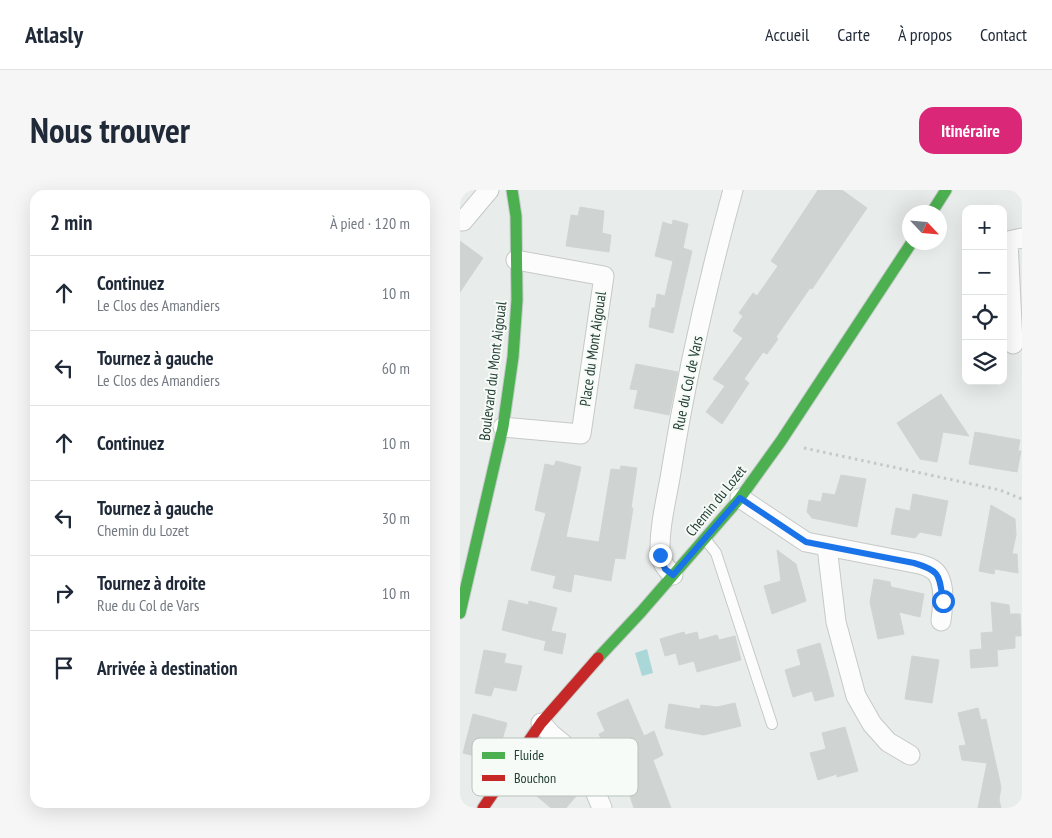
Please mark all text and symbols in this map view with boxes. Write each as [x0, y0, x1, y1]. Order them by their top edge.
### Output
text: Atlasly [25, 19, 83, 50]
text: Accueil [765, 23, 809, 46]
text: Carte [837, 23, 870, 46]
text: À propos [898, 23, 952, 46]
text: Contact [980, 23, 1027, 46]
text: Nous trouver [30, 107, 190, 153]
button: Itinéraire [919, 107, 1022, 154]
north arrow [902, 205, 947, 250]
map controls [962, 205, 1007, 385]
button: + [962, 205, 1007, 250]
text: 2 min [50, 209, 92, 236]
text: À pied · 120 m [330, 213, 410, 233]
button: − [962, 250, 1007, 295]
text: Continuez [97, 271, 164, 295]
icon: ahead [50, 279, 78, 307]
text: 10 m [382, 283, 410, 303]
street label: Place du Mont Aigoual [575, 290, 610, 408]
text: Le Clos des Amandiers [97, 295, 220, 315]
button: locate [962, 295, 1007, 340]
street label: Boulevard du Mont Aigoual [475, 300, 511, 442]
street label: Rue du Col de Vars [668, 334, 707, 432]
button: layers [962, 340, 1007, 385]
text: Tournez à gauche [97, 346, 214, 370]
icon: left [50, 354, 78, 382]
text: 60 m [382, 358, 410, 378]
text: Le Clos des Amandiers [97, 370, 220, 390]
icon: ahead [50, 429, 78, 457]
text: Continuez [97, 431, 164, 455]
text: 10 m [382, 433, 410, 453]
street label: Chemin du Lozet [681, 461, 750, 540]
text: Tournez à gauche [97, 496, 214, 520]
icon: left [50, 504, 78, 532]
text: 30 m [382, 508, 410, 528]
text: Chemin du Lozet [97, 520, 189, 540]
route end [649, 544, 672, 567]
text: Tournez à droite [97, 571, 206, 595]
icon: right [50, 579, 78, 607]
text: 10 m [382, 583, 410, 603]
route start [932, 590, 955, 613]
text: Rue du Col de Vars [97, 595, 199, 615]
icon: arrive [50, 654, 78, 682]
text: Arrivée à destination [97, 656, 238, 680]
legend [472, 738, 638, 796]
text: Fluide [514, 746, 544, 764]
text: Bouchon [514, 769, 556, 787]

